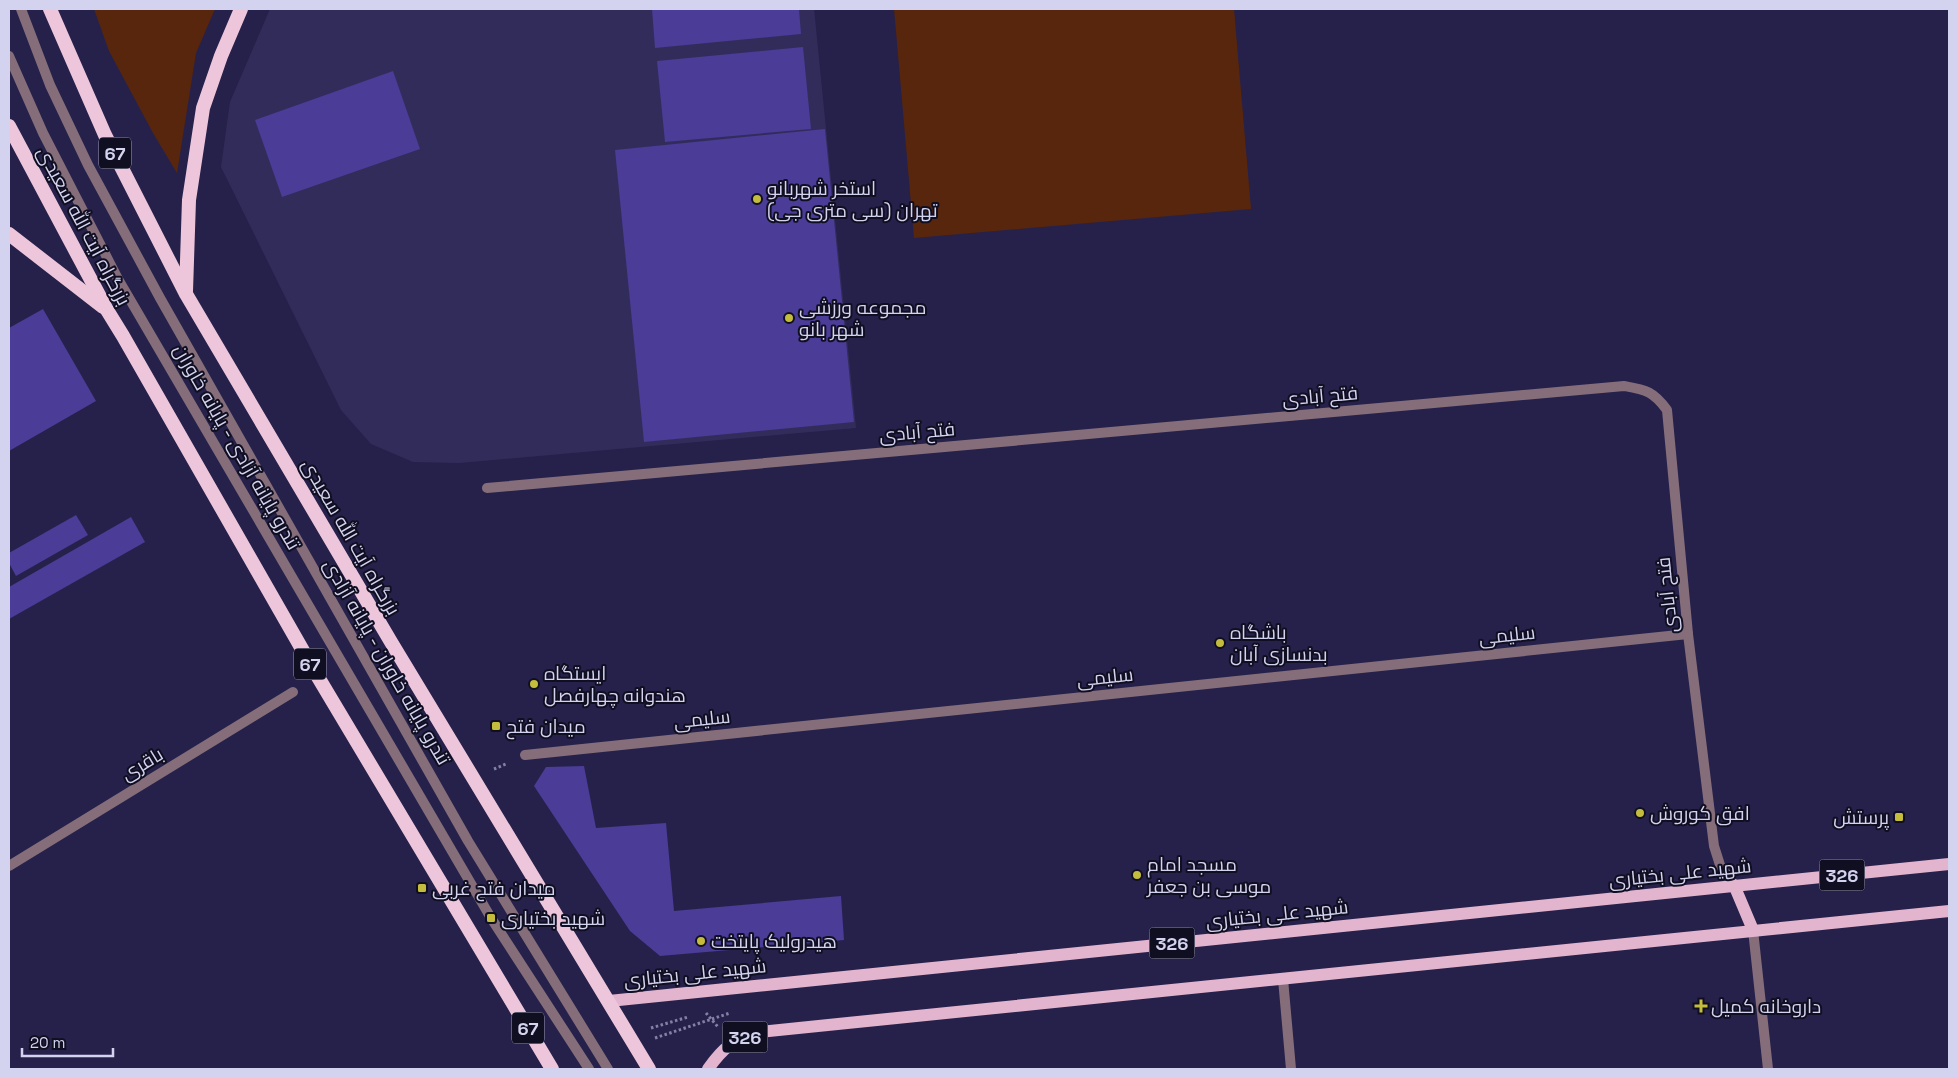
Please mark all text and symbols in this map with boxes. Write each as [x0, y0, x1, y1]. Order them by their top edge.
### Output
road number: 67 [99, 138, 131, 168]
street label: بزرگراه آیت الله سعیدی [32, 142, 136, 310]
place label: استخر شهربانو تهران (سی متری جی) [767, 176, 937, 223]
marker: استخر شهربانو تهران (سی متری جی) [751, 193, 763, 205]
place label: مجموعه ورزشی شهر بانو [799, 295, 926, 342]
marker: مجموعه ورزشی شهر بانو [783, 312, 795, 324]
street label: تندرو پایانه آزادی - پایانه خاوران [168, 340, 306, 554]
street label: فتح آبادی [1281, 380, 1359, 413]
street label: فتح آبادی [878, 416, 956, 449]
street label: بزرگراه آیت الله سعیدی [296, 454, 406, 620]
street label: تندرو پایانه خاوران - پایانه آزادی [318, 555, 456, 769]
street label: فتح آبادی [1651, 556, 1684, 634]
place label: باشگاه بدنسازی آبان [1230, 620, 1328, 667]
street label: سلیمی [1477, 620, 1537, 650]
marker: باشگاه بدنسازی آبان [1214, 637, 1226, 649]
road number: 67 [294, 649, 326, 680]
place label: ایستگاه هندوانه چهارفصل [544, 661, 686, 708]
street label: سلیمی [1075, 662, 1135, 692]
marker: ایستگاه هندوانه چهارفصل [528, 678, 540, 690]
street label: سلیمی [672, 704, 732, 734]
place label: میدان فتح [506, 714, 586, 740]
marker: میدان فتح [490, 720, 502, 732]
street label: باقری [116, 742, 168, 786]
place label: افق کوروش [1650, 801, 1750, 826]
place label: پرستش [1833, 805, 1889, 830]
marker: افق کوروش [1634, 807, 1646, 819]
marker: پرستش [1893, 811, 1905, 823]
place label: مسجد امام موسی بن جعفر [1146, 852, 1271, 899]
street label: شهید علی بختیاری [1608, 853, 1752, 893]
road number: 326 [1820, 860, 1864, 890]
marker: مسجد امام موسی بن جعفر [1131, 869, 1143, 881]
place label: میدان فتح غربی [432, 876, 555, 902]
marker: میدان فتح غربی [416, 882, 428, 894]
street label: شهید علی بختیاری [1205, 894, 1349, 934]
place label: شهید بختیاری [501, 906, 605, 931]
marker: شهید بختیاری [485, 912, 497, 924]
road number: 326 [1150, 928, 1194, 958]
place label: هیدرولیک پایتخت [711, 929, 837, 954]
marker: هیدرولیک پایتخت [695, 935, 707, 947]
street label: شهید علی بختیاری [623, 953, 767, 993]
place label: داروخانه کمیل [1711, 994, 1821, 1019]
marker: داروخانه کمیل [1695, 1000, 1707, 1012]
road number: 67 [512, 1012, 544, 1044]
road number: 326 [722, 1022, 768, 1052]
scale bar [22, 1026, 114, 1058]
text: 20 m [30, 1033, 65, 1052]

